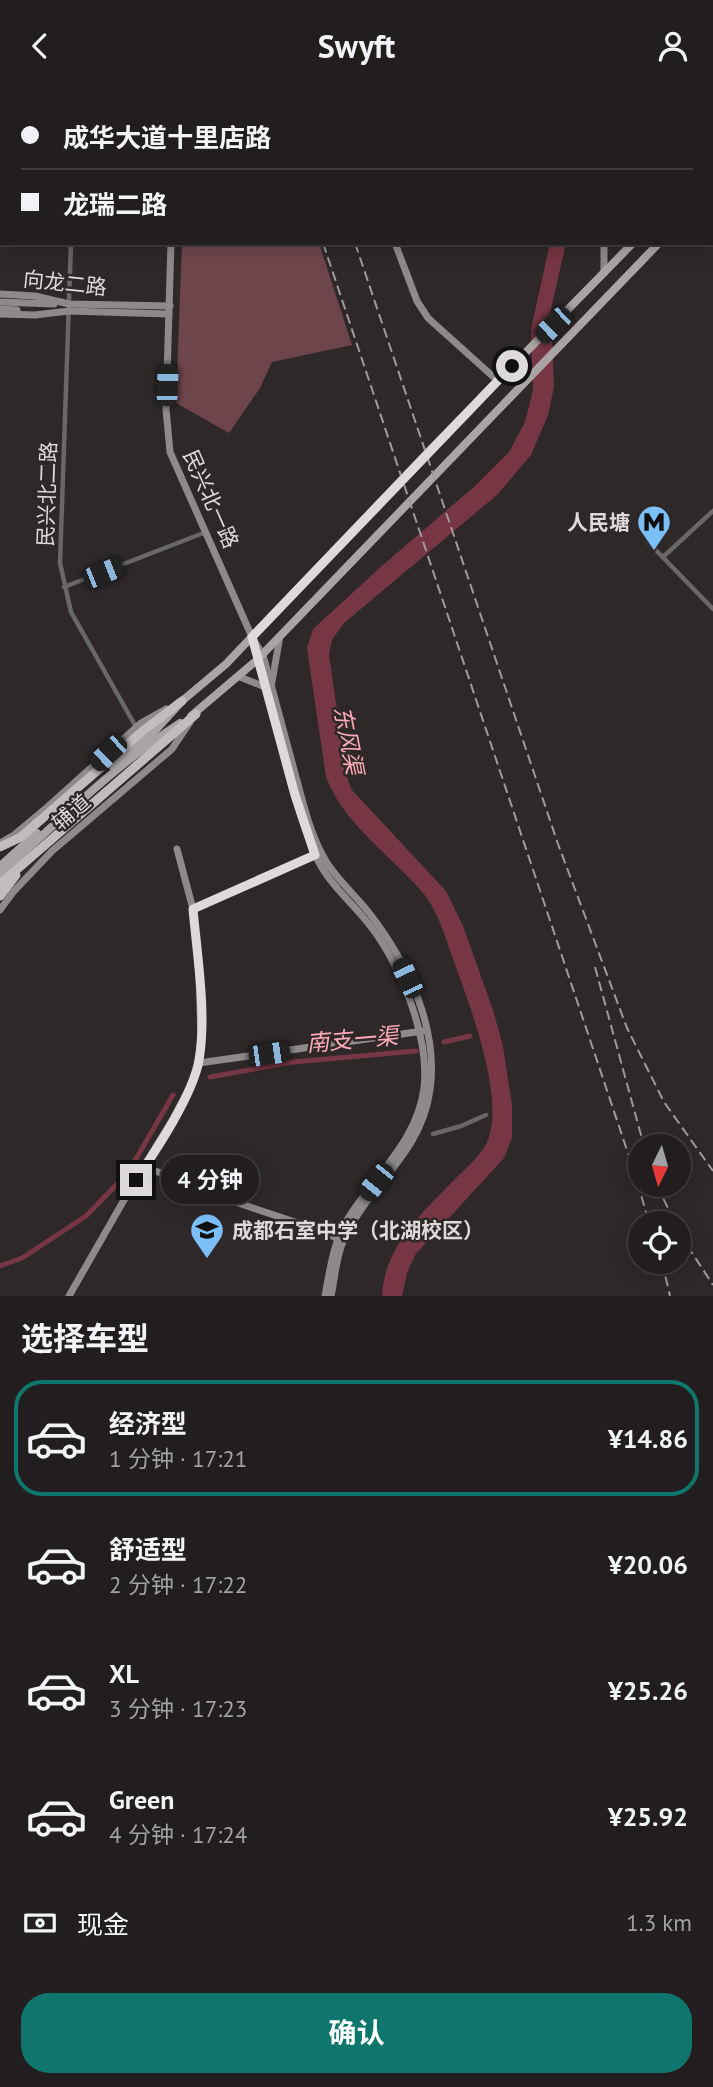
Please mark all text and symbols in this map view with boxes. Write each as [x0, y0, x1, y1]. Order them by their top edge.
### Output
text: Swyft [318, 25, 395, 67]
icon: back [21, 27, 59, 65]
icon: person [654, 27, 692, 65]
text: 成华大道十里店路 [63, 121, 271, 154]
text: 龙瑞二路 [63, 188, 167, 221]
street label: 向龙二路 [22, 265, 108, 301]
car [531, 303, 576, 347]
route start [496, 350, 528, 382]
car [156, 364, 179, 406]
street label: 民兴北二路 [32, 441, 62, 547]
street label: 民兴北一路 [177, 446, 245, 552]
metro station icon: 人民塘 [635, 503, 673, 552]
place label: 人民塘 [567, 509, 630, 536]
car [80, 555, 127, 591]
water label: 东风渠 [328, 703, 370, 780]
car [86, 731, 131, 775]
street label: 辅道 [46, 788, 96, 836]
car [389, 955, 426, 1001]
water label: 南支一渠 [305, 1020, 402, 1057]
car [247, 1041, 292, 1067]
north arrow [628, 1134, 691, 1197]
map controls [628, 1134, 691, 1274]
callout: 4 分钟 [160, 1155, 258, 1205]
car [355, 1159, 398, 1205]
route end [120, 1164, 152, 1196]
text: 4 分钟 [178, 1165, 242, 1194]
school or university icon: 成都石室中学（北湖校区） [188, 1211, 226, 1260]
button: locate [628, 1211, 691, 1274]
place label: 成都石室中学（北湖校区） [232, 1217, 484, 1244]
text: 选择车型 [21, 1317, 149, 1359]
icon: car [25, 1407, 88, 1470]
text: 经济型 [109, 1407, 187, 1440]
text: ¥14.86 [608, 1422, 688, 1455]
text: 1 分钟 · 17:21 [109, 1444, 247, 1473]
icon: car [25, 1533, 88, 1596]
text: 舒适型 [109, 1533, 187, 1566]
text: ¥20.06 [608, 1548, 688, 1581]
text: 2 分钟 · 17:22 [109, 1570, 247, 1599]
text: XL [109, 1657, 139, 1690]
icon: car [25, 1659, 88, 1722]
text: ¥25.26 [608, 1674, 688, 1707]
text: 3 分钟 · 17:23 [109, 1694, 247, 1723]
text: Green [109, 1783, 174, 1816]
icon: car [25, 1785, 88, 1848]
text: ¥25.92 [608, 1800, 688, 1833]
text: 4 分钟 · 17:24 [109, 1820, 247, 1849]
icon: cash [21, 1904, 59, 1942]
text: 现金 [77, 1908, 129, 1941]
text: 1.3 km [626, 1908, 692, 1937]
button: 确认 [21, 1993, 692, 2073]

